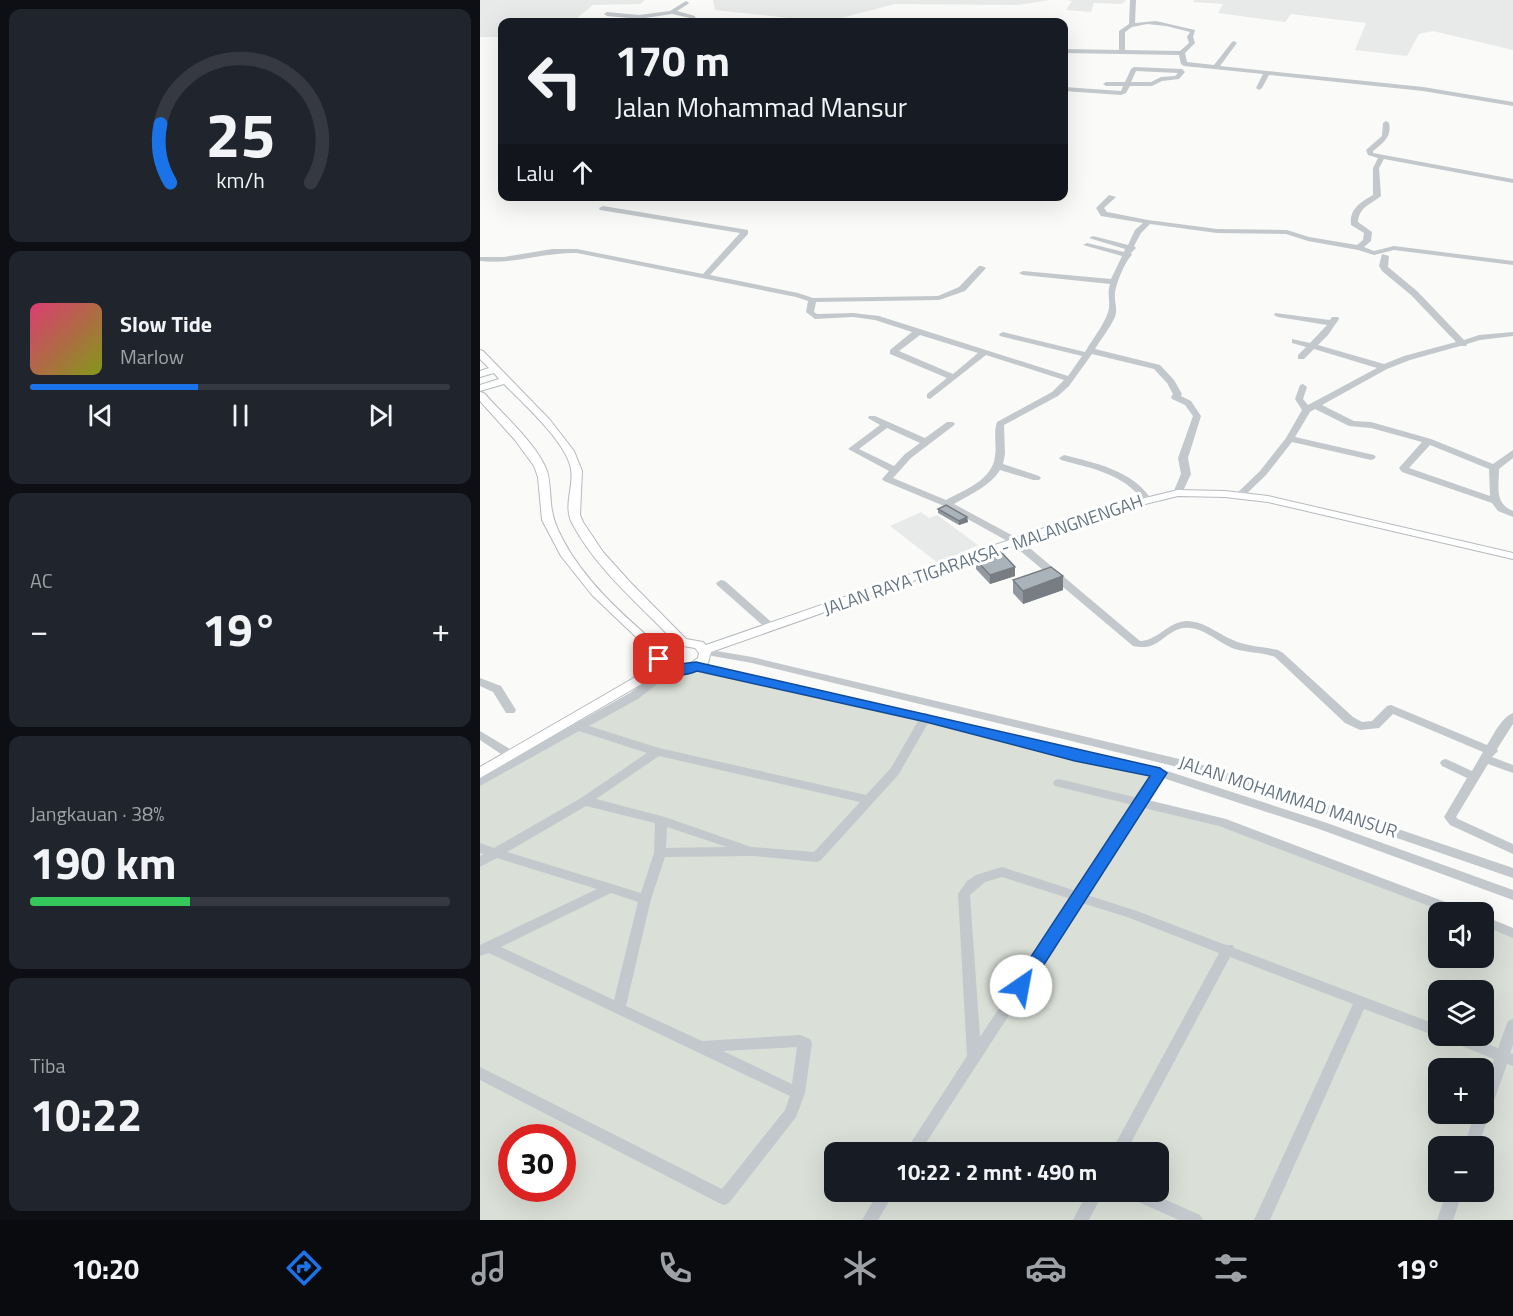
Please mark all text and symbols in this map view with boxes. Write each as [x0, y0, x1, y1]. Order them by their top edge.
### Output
text: 170 m [615, 28, 730, 92]
icon: left [516, 42, 594, 120]
text: 25 [205, 86, 275, 181]
text: Jalan Mohammad Mansur [615, 86, 907, 127]
text: Lalu [516, 156, 554, 190]
icon: ahead [566, 156, 599, 189]
text: km/h [216, 164, 264, 196]
text: Slow Tide [120, 307, 212, 341]
text: Marlow [120, 341, 184, 372]
icon: previous [84, 399, 117, 432]
icon: pause [224, 399, 257, 432]
icon: next [364, 399, 397, 432]
street label: JALAN RAYA TIGARAKSA - MALANGNENGAH [819, 487, 1146, 622]
text: AC [30, 565, 53, 596]
text: 19° [202, 595, 278, 663]
text: − [30, 605, 48, 655]
text: + [432, 605, 450, 655]
pin [633, 633, 684, 684]
icon: arrive [642, 642, 675, 675]
street label: JALAN MOHAMMAD MANSUR [1175, 748, 1401, 845]
text: Jangkauan · 38% [30, 798, 164, 829]
text: 190 km [30, 828, 176, 896]
map controls [1428, 902, 1494, 1202]
button: sound [1428, 902, 1494, 968]
position arrow [989, 954, 1053, 1018]
button: layers [1428, 980, 1494, 1046]
text: Tiba [30, 1050, 65, 1081]
button: + [1428, 1058, 1494, 1124]
text: 10:22 [30, 1080, 142, 1148]
speed limit sign: 30 [498, 1124, 576, 1202]
button: − [1428, 1136, 1494, 1202]
text: 10:22 · 2 mnt · 490 m [896, 1155, 1097, 1189]
icon: directions [283, 1247, 325, 1289]
icon: music [468, 1247, 510, 1289]
icon: phone [654, 1247, 696, 1289]
icon: climate [839, 1247, 881, 1289]
icon: car [1025, 1247, 1067, 1289]
icon: filters [1210, 1247, 1252, 1289]
text: 10:20 [72, 1248, 139, 1289]
text: 19° [1396, 1248, 1441, 1289]

